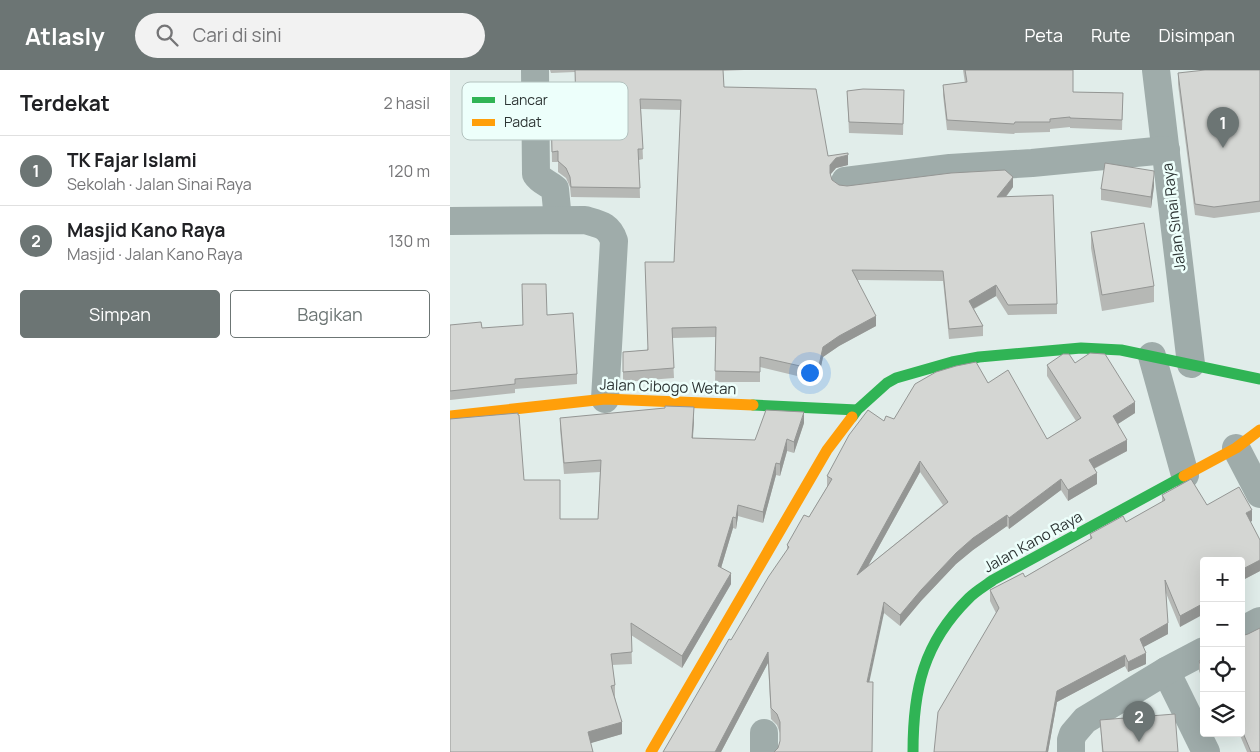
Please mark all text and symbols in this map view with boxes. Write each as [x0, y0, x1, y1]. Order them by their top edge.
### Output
search box [135, 13, 485, 58]
text: Atlasly [25, 19, 105, 52]
icon: search [153, 21, 181, 49]
text: Cari di sini [193, 22, 282, 48]
text: Peta [1024, 23, 1063, 47]
text: Rute [1091, 23, 1130, 47]
text: Disimpan [1158, 23, 1235, 47]
legend [462, 82, 628, 140]
text: Terdekat [20, 89, 110, 117]
text: Lancar [504, 90, 548, 109]
text: 2 hasil [383, 92, 430, 114]
pin: 1 [1207, 107, 1239, 148]
text: Padat [504, 112, 542, 131]
text: TK Fajar Islami [67, 147, 197, 173]
text: 1 [32, 160, 40, 182]
text: 120 m [388, 160, 430, 182]
street label: Jalan Sinai Raya [1156, 162, 1191, 272]
text: Sekolah · Jalan Sinai Raya [67, 173, 252, 195]
text: Masjid Kano Raya [67, 217, 225, 243]
text: 2 [31, 230, 41, 252]
text: 130 m [388, 230, 430, 252]
text: Masjid · Jalan Kano Raya [67, 243, 243, 265]
button: Simpan [20, 290, 220, 338]
button: Bagikan [230, 290, 430, 338]
your location [797, 360, 823, 386]
street label: Jalan Cibogo Wetan [599, 374, 737, 399]
street label: Jalan Kano Raya [979, 506, 1086, 577]
map controls [1200, 557, 1245, 737]
button: + [1200, 557, 1245, 602]
button: − [1200, 602, 1245, 647]
button: locate [1200, 647, 1245, 692]
button: layers [1200, 692, 1245, 737]
pin: 2 [1123, 701, 1155, 742]

